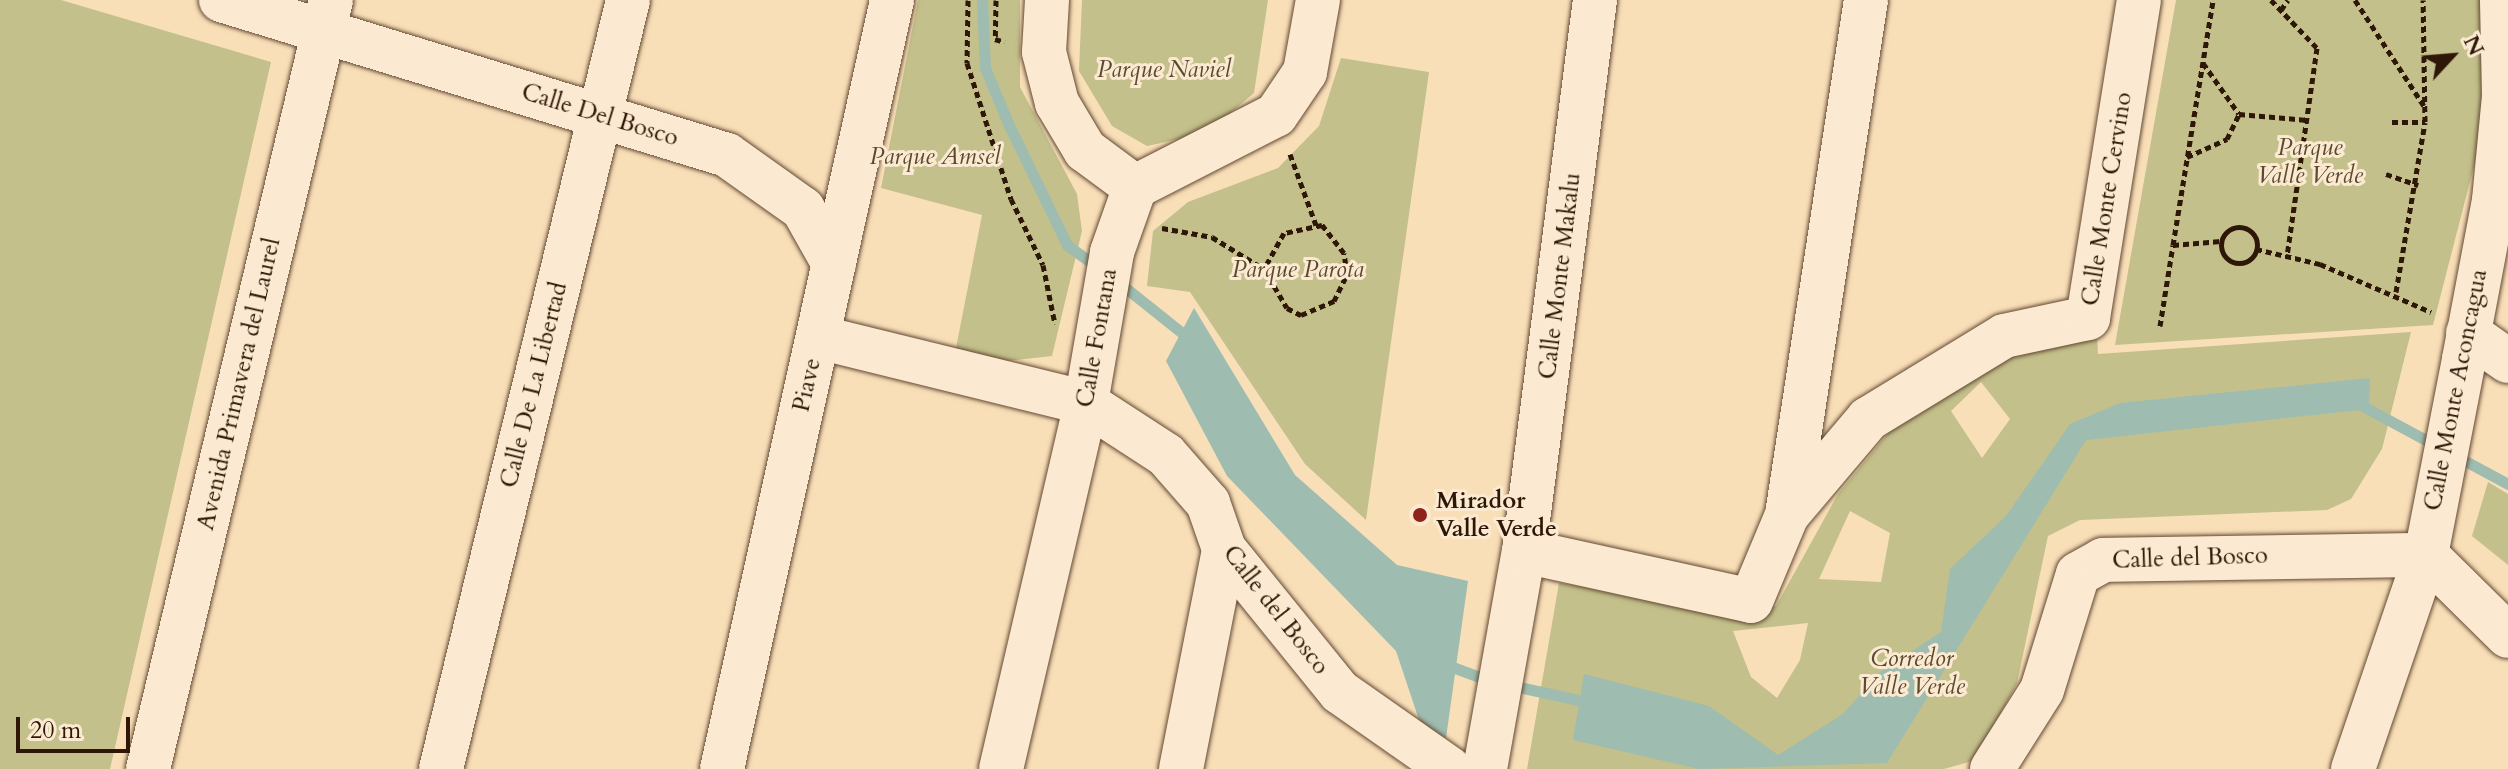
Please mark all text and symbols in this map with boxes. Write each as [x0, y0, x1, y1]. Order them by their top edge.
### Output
north arrow [2412, 16, 2492, 96]
text: N [2456, 30, 2491, 61]
park label: Parque Naviel [1097, 56, 1231, 84]
street label: Calle Del Bosco [518, 77, 682, 153]
street label: Calle Monte Cervino [2076, 90, 2138, 308]
park label: Parque Valle Verde [2257, 134, 2363, 190]
park label: Parque Amsel [869, 143, 1001, 171]
street label: Calle Monte Makalu [1533, 171, 1587, 381]
street label: Avenida Primavera del Laurel [191, 235, 287, 533]
park label: Parque Parota [1232, 256, 1364, 284]
street label: Calle Fontana [1071, 266, 1123, 410]
street label: Calle Monte Aconcagua [2418, 267, 2494, 513]
street label: Calle De La Libertad [495, 279, 573, 491]
street label: Piave [787, 355, 827, 415]
place label: Mirador Valle Verde [1436, 487, 1557, 543]
marker: Mirador Valle Verde [1411, 506, 1429, 524]
street label: Calle del Bosco [1217, 540, 1335, 680]
street label: Calle del Bosco [2112, 541, 2268, 575]
park label: Corredor Valle Verde [1859, 645, 1965, 701]
scale bar [20, 701, 134, 751]
text: 20 m [30, 714, 81, 747]

